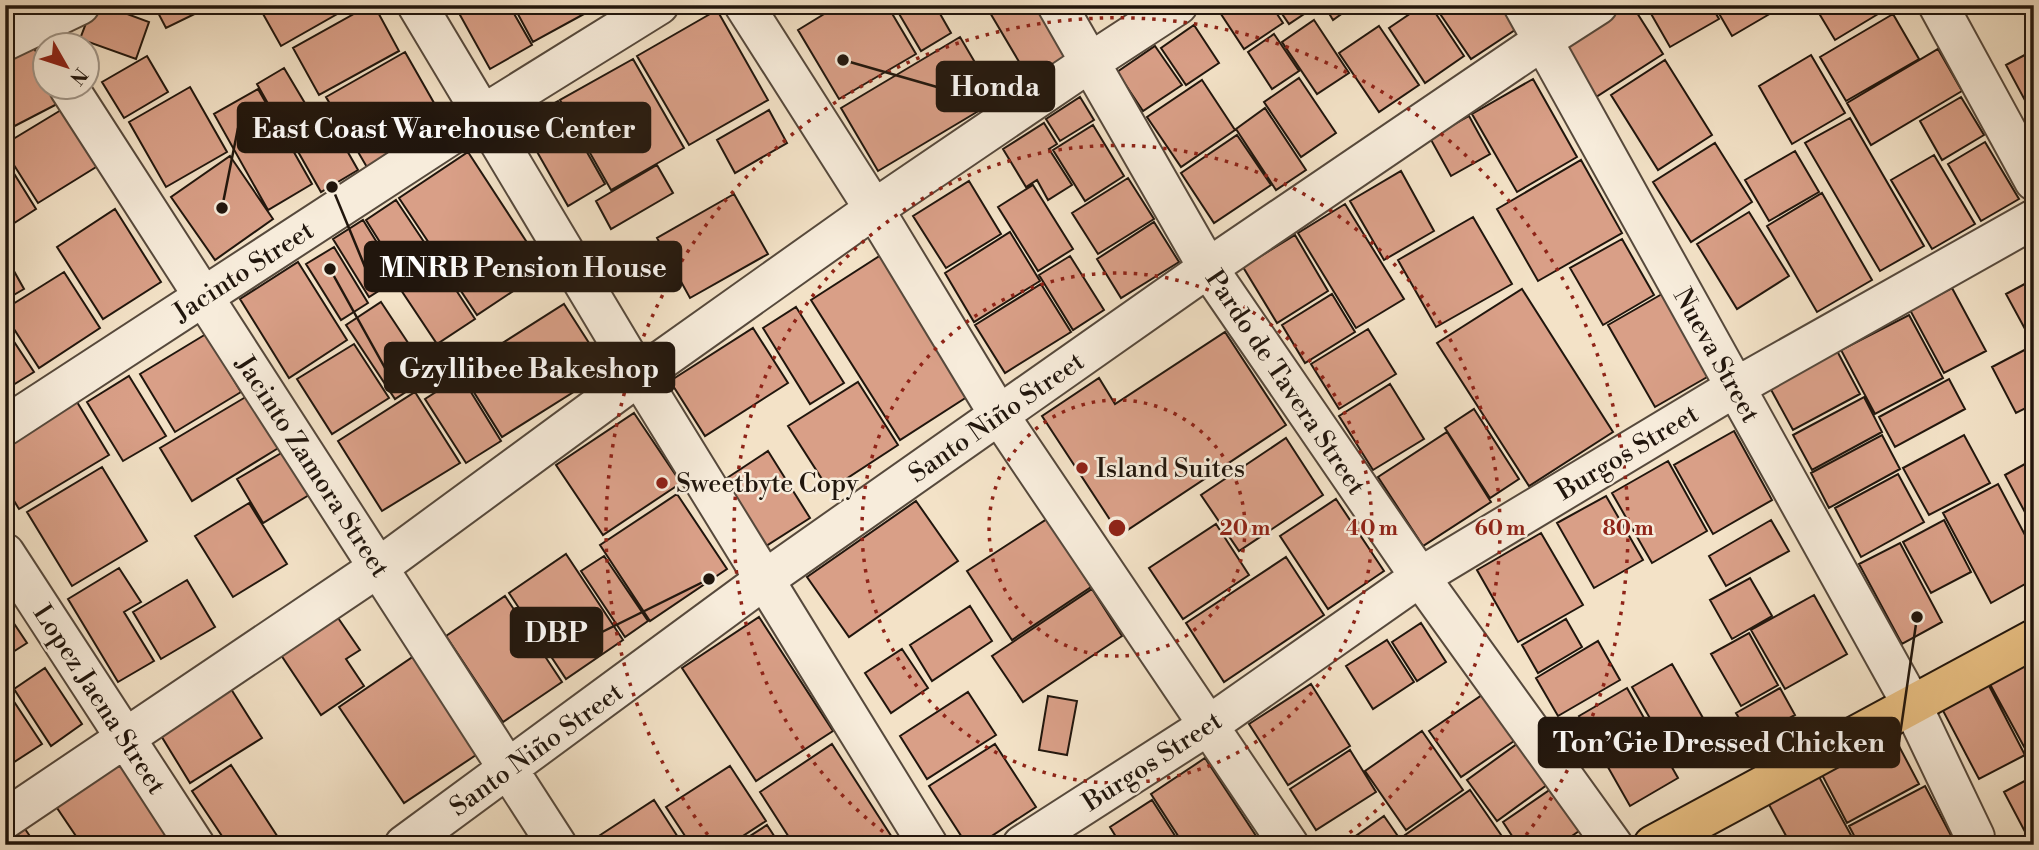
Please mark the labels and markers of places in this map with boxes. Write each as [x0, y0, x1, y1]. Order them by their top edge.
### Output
callout: Honda [937, 62, 1054, 111]
callout: East Coast Warehouse Center [238, 103, 650, 152]
callout: MNRB Pension House [365, 242, 681, 291]
callout: Gzyllibee Bakeshop [385, 343, 674, 392]
place label: Island Suites [1096, 453, 1245, 485]
marker: Island Suites [1074, 460, 1090, 476]
place label: Sweetbyte Copy [676, 468, 859, 500]
marker: Sweetbyte Copy [654, 475, 670, 491]
centre of rings [1105, 516, 1129, 540]
callout: DBP [511, 608, 602, 657]
callout: Ton’Gie Dressed Chicken [1539, 718, 1899, 767]

